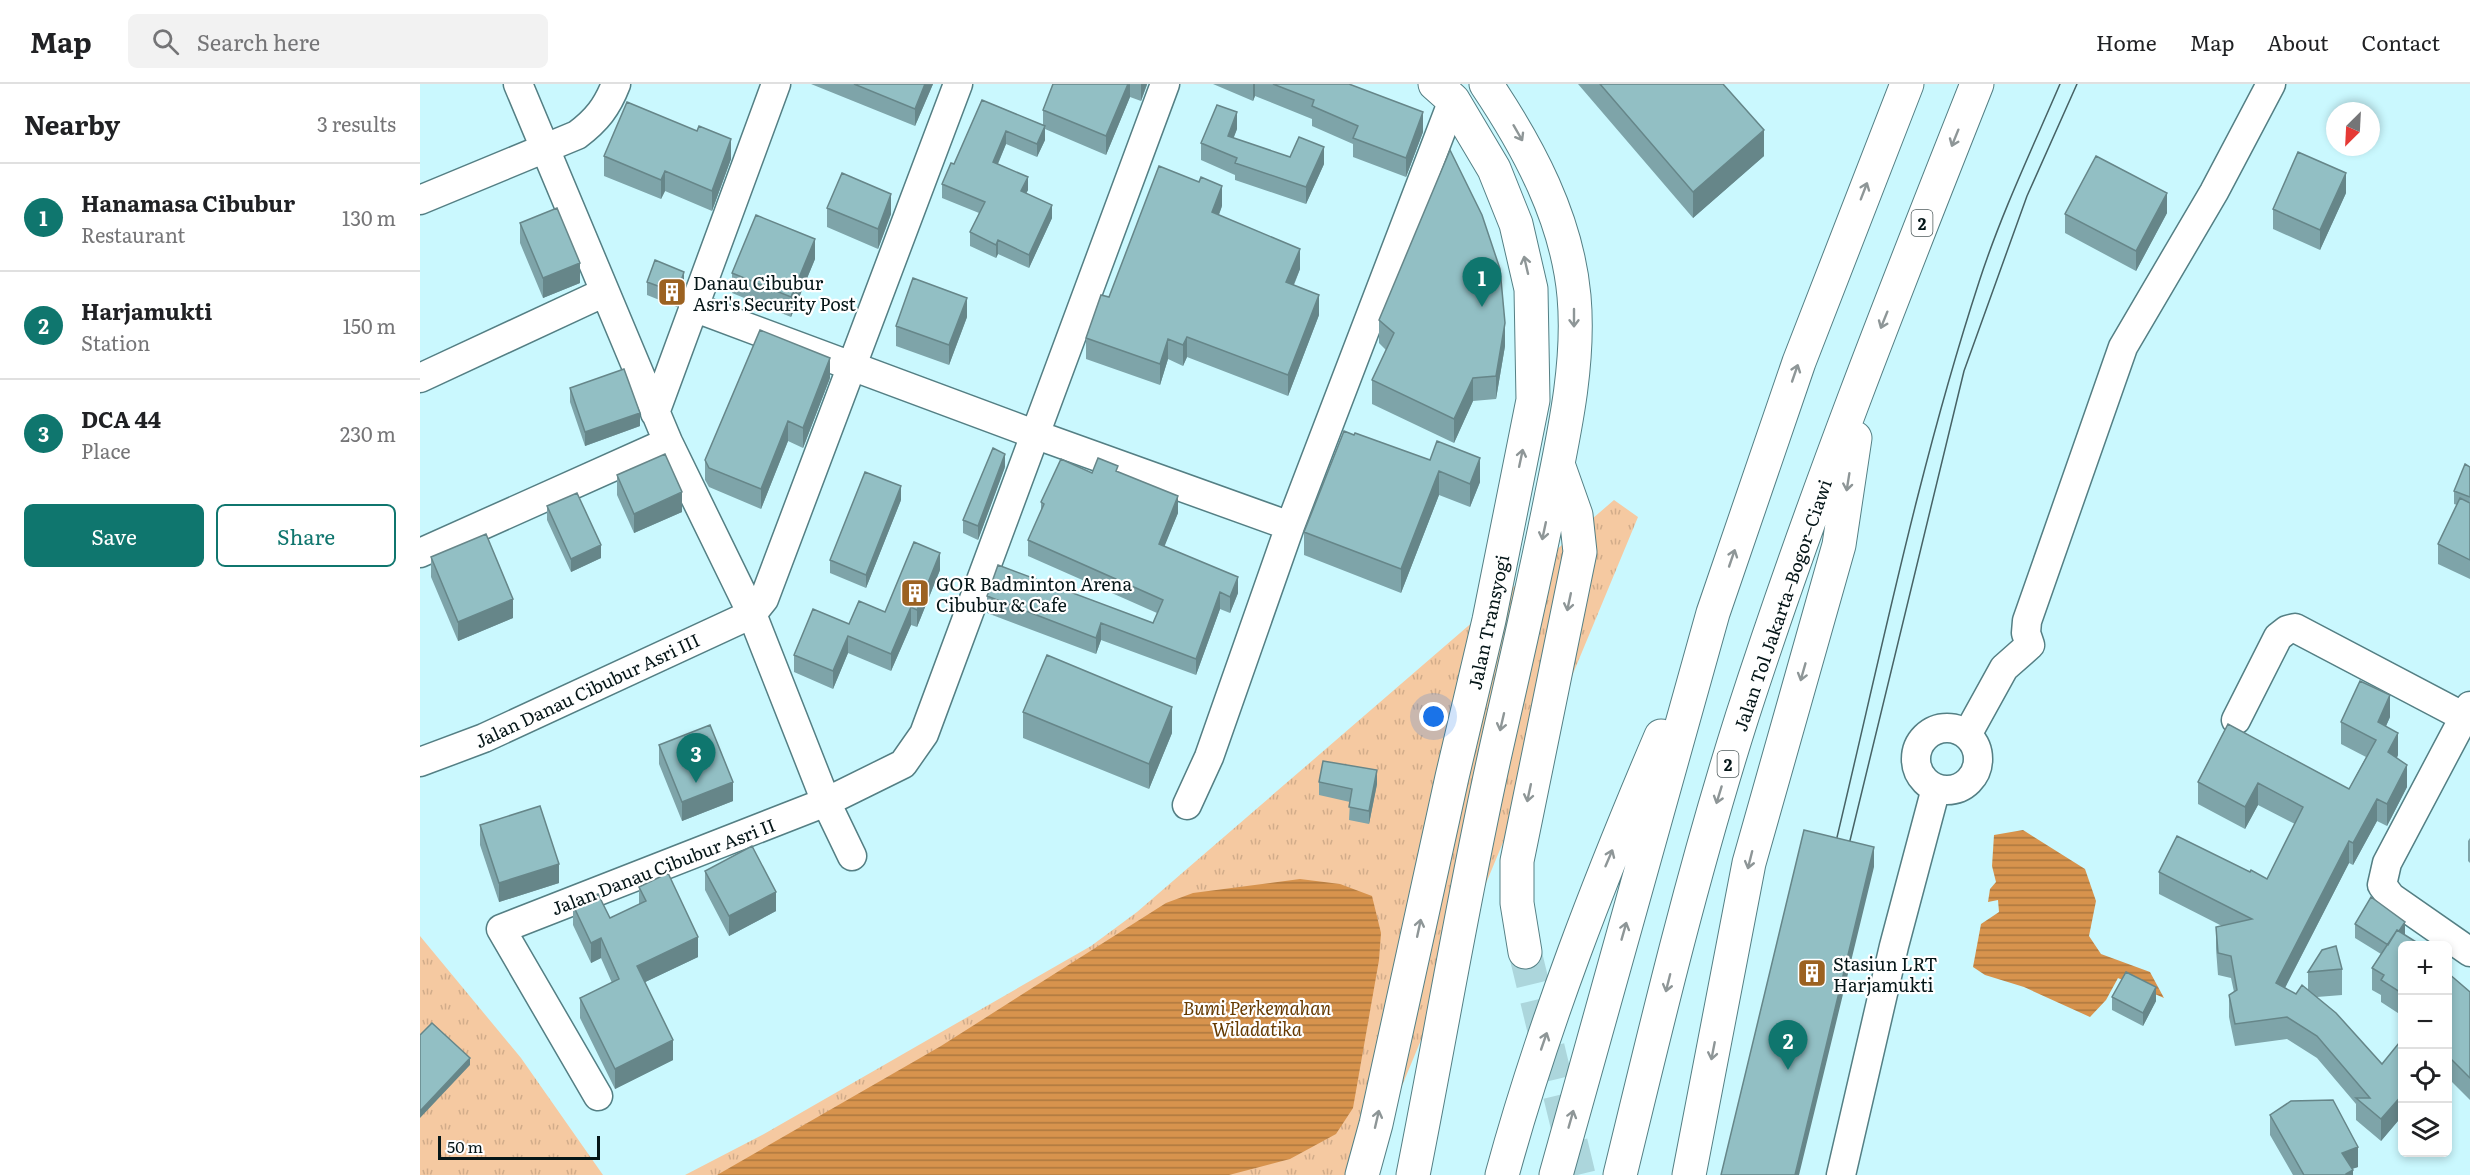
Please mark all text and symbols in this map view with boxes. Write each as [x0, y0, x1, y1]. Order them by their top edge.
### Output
search box [128, 14, 548, 68]
text: Map [30, 20, 92, 62]
icon: search [149, 25, 182, 58]
text: Search here [197, 25, 320, 58]
text: Home [2096, 26, 2157, 57]
text: Map [2190, 26, 2234, 57]
text: About [2267, 26, 2329, 57]
text: Contact [2362, 26, 2440, 57]
north arrow [2326, 102, 2380, 156]
text: Nearby [24, 104, 120, 143]
text: 3 results [317, 108, 396, 138]
one-way arrow [1513, 124, 1525, 141]
one-way arrow [1949, 129, 1960, 147]
one-way arrow [1859, 182, 1870, 200]
text: Hanamasa Cibubur [81, 186, 295, 219]
text: 1 [39, 202, 48, 232]
text: 130 m [342, 202, 396, 232]
road number: 2 [1912, 210, 1932, 236]
text: Restaurant [81, 219, 185, 249]
one-way arrow [1519, 256, 1531, 275]
pin: 1 [1462, 258, 1502, 307]
place label: Danau Cibubur Asri's Security Post [693, 269, 856, 317]
building icon: Danau Cibubur Asri's Security Post [656, 276, 688, 308]
text: Harjamukti [81, 294, 212, 327]
one-way arrow [1568, 307, 1580, 327]
text: 2 [38, 310, 49, 340]
text: 150 m [343, 310, 396, 340]
one-way arrow [1878, 310, 1889, 329]
text: Station [81, 327, 150, 357]
one-way arrow [1790, 364, 1801, 383]
text: DCA 44 [81, 402, 161, 435]
text: 3 [38, 418, 49, 448]
text: 230 m [340, 418, 396, 448]
text: Place [81, 435, 131, 465]
one-way arrow [1516, 449, 1527, 468]
one-way arrow [1843, 472, 1854, 492]
street label: Jalan Tol Jakarta–Bogor–Ciawi [1726, 475, 1838, 735]
button: Save [24, 504, 204, 567]
button: Share [216, 504, 396, 567]
one-way arrow [1538, 521, 1549, 541]
one-way arrow [1728, 549, 1739, 568]
street label: Jalan Transyogi [1461, 552, 1515, 692]
place label: GOR Badminton Arena Cibubur & Cafe [936, 570, 1132, 618]
building icon: GOR Badminton Arena Cibubur & Cafe [899, 577, 931, 609]
one-way arrow [1563, 592, 1574, 612]
street label: Jalan Danau Cibubur Asri III [470, 626, 704, 754]
one-way arrow [1797, 662, 1808, 681]
your location [1419, 702, 1448, 731]
one-way arrow [1496, 712, 1508, 731]
pin: 3 [676, 734, 716, 783]
road number: 2 [1718, 751, 1738, 777]
one-way arrow [1523, 783, 1534, 803]
one-way arrow [1713, 785, 1724, 804]
street label: Jalan Danau Cibubur Asri II [547, 811, 779, 921]
one-way arrow [1604, 849, 1615, 867]
one-way arrow [1744, 850, 1756, 869]
one-way arrow [1414, 919, 1425, 938]
one-way arrow [1619, 922, 1630, 941]
map controls [2398, 941, 2452, 1157]
button: + [2398, 941, 2452, 995]
place label: Stasiun LRT Harjamukti [1833, 950, 1938, 998]
building icon: Stasiun LRT Harjamukti [1796, 957, 1828, 989]
one-way arrow [1662, 974, 1674, 993]
park label: Bumi Perkemahan Wiladatika [1183, 994, 1331, 1042]
button: − [2398, 995, 2452, 1049]
pin: 2 [1768, 1020, 1808, 1070]
one-way arrow [1539, 1032, 1550, 1051]
one-way arrow [1707, 1041, 1718, 1060]
button: locate [2398, 1049, 2452, 1103]
button: layers [2398, 1103, 2452, 1157]
one-way arrow [1371, 1109, 1383, 1128]
one-way arrow [1566, 1110, 1577, 1129]
scale bar [438, 1133, 600, 1160]
text: 50 m [447, 1134, 483, 1158]

